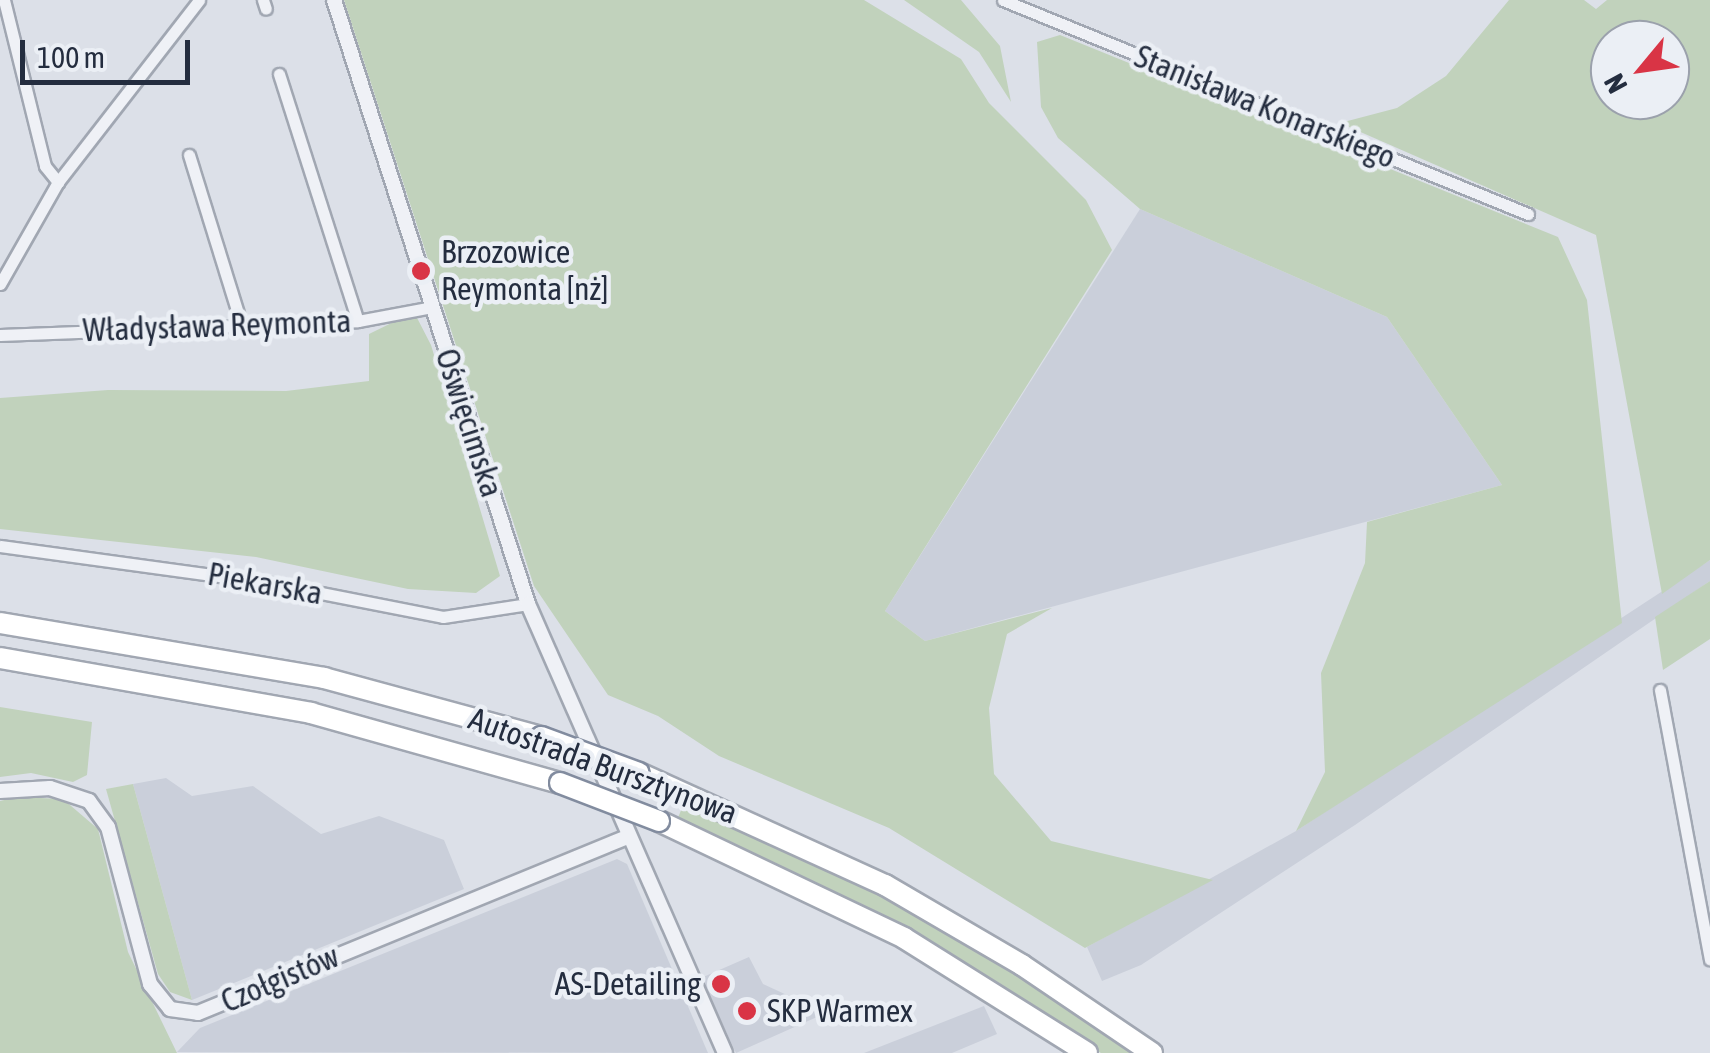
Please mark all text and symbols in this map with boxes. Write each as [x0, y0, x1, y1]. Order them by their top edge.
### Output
scale bar [25, 20, 195, 82]
north arrow [1590, 20, 1690, 120]
street label: Stanisława Konarskiego [1129, 37, 1401, 177]
text: 100 m [37, 40, 105, 74]
text: N [1598, 69, 1634, 99]
place label: Brzozowice Reymonta [nż] [441, 234, 608, 309]
marker: Brzozowice Reymonta [nż] [410, 260, 432, 282]
street label: Władysława Reymonta [82, 302, 352, 350]
street label: Oświęcimska [427, 344, 511, 502]
street label: Piekarska [205, 555, 325, 613]
street label: Autostrada Bursztynowa [464, 700, 742, 832]
street label: Czołgistów [216, 937, 344, 1021]
place label: AS-Detailing [555, 965, 701, 1003]
marker: AS-Detailing [710, 973, 732, 995]
place label: SKP Warmex [767, 992, 913, 1030]
marker: SKP Warmex [736, 1000, 758, 1022]

